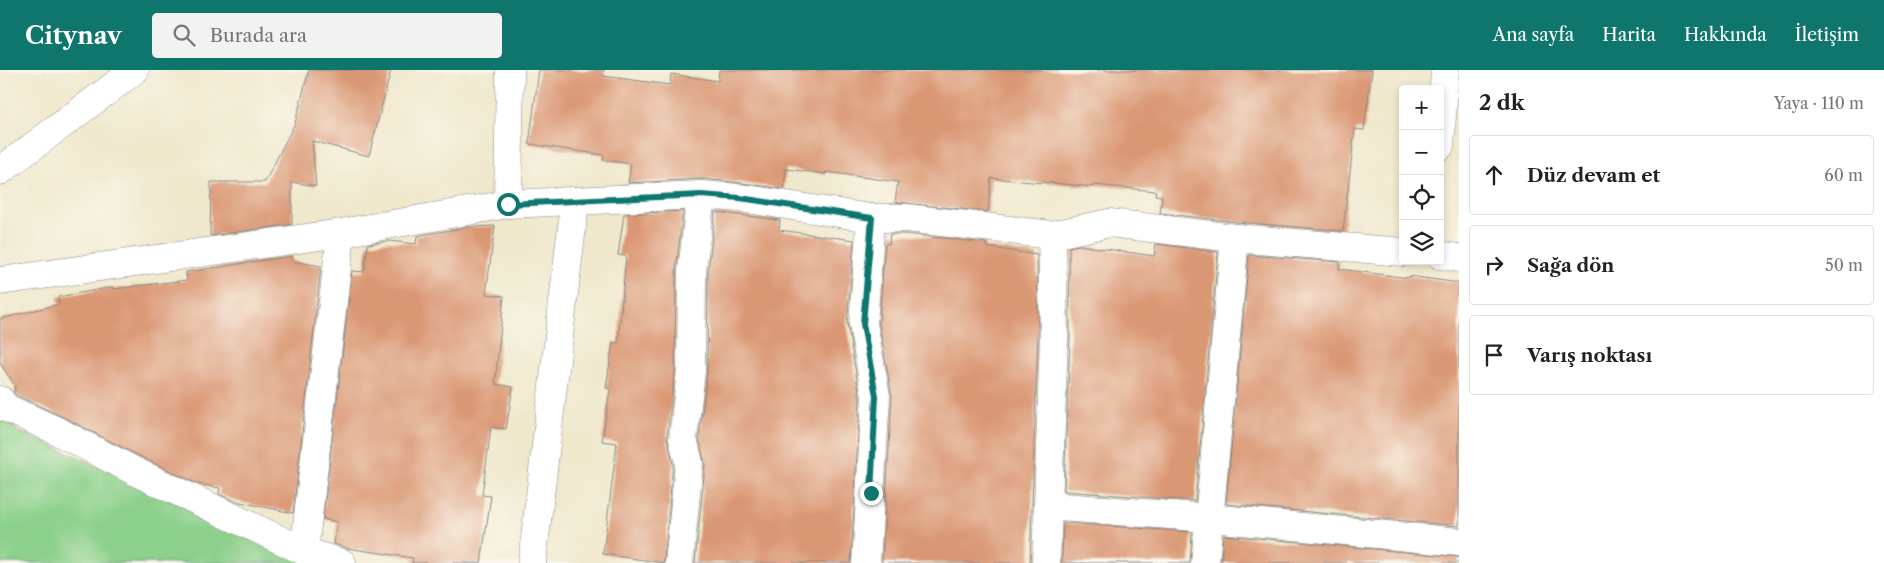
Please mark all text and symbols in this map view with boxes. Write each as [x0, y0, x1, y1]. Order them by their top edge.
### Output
search box [152, 13, 502, 58]
text: Citynav [25, 21, 122, 50]
icon: search [170, 21, 198, 49]
text: Burada ara [210, 24, 307, 47]
text: Ana sayfa [1493, 24, 1574, 46]
text: Harita [1602, 24, 1656, 46]
text: Hakkında [1684, 24, 1767, 46]
text: İletişim [1795, 24, 1859, 46]
map controls [1399, 85, 1444, 265]
button: + [1399, 85, 1444, 130]
text: 2 dk [1479, 90, 1524, 115]
text: Yaya · 110 m [1774, 93, 1864, 113]
button: − [1399, 130, 1444, 175]
icon: ahead [1480, 161, 1508, 189]
text: Düz devam et [1527, 164, 1660, 187]
text: 60 m [1824, 165, 1863, 185]
button: locate [1399, 175, 1444, 220]
route start [497, 193, 520, 216]
button: layers [1399, 220, 1444, 265]
icon: right [1480, 251, 1508, 279]
text: Sağa dön [1527, 254, 1614, 277]
text: 50 m [1825, 255, 1863, 275]
icon: arrive [1480, 341, 1508, 369]
text: Varış noktası [1527, 344, 1652, 367]
route end [860, 482, 883, 505]

